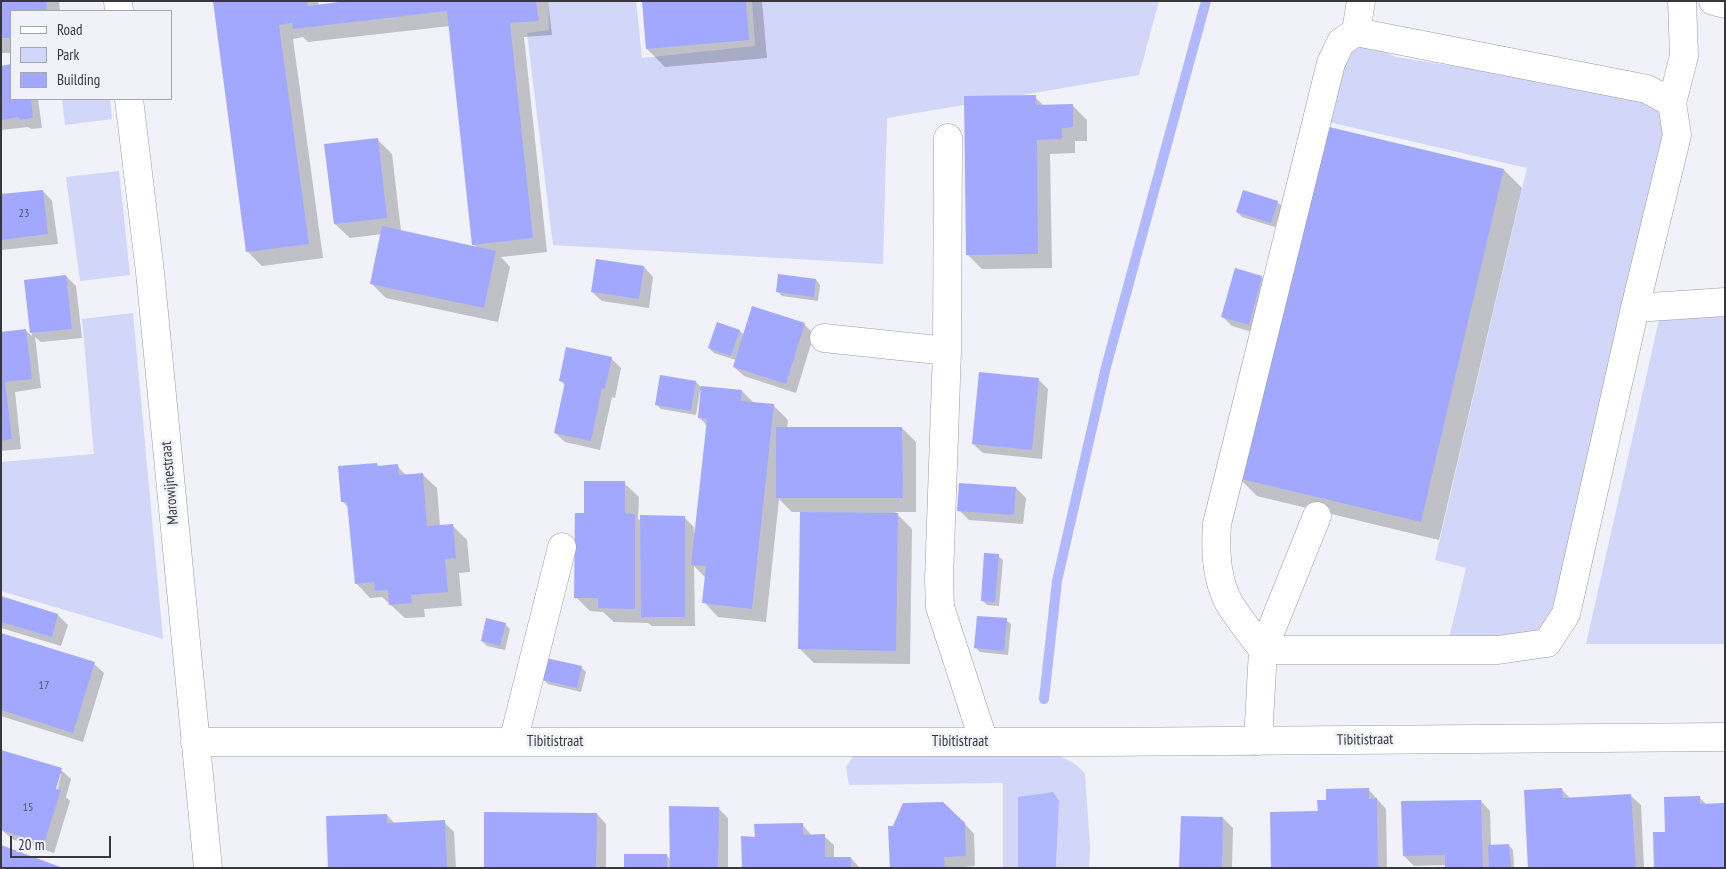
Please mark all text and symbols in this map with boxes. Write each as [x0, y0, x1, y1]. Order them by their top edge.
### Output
legend [10, 10, 172, 100]
text: Road [57, 20, 83, 39]
text: Park [57, 45, 79, 64]
text: Building [57, 70, 100, 89]
house number: 23 [19, 207, 29, 221]
street label: Marowijnestraat [157, 441, 183, 525]
house number: 17 [39, 679, 49, 693]
street label: Tibitistraat [1337, 731, 1393, 749]
street label: Tibitistraat [527, 733, 583, 751]
street label: Tibitistraat [932, 733, 988, 751]
house number: 15 [23, 801, 33, 815]
scale bar [12, 826, 114, 858]
text: 20 m [18, 835, 44, 854]

